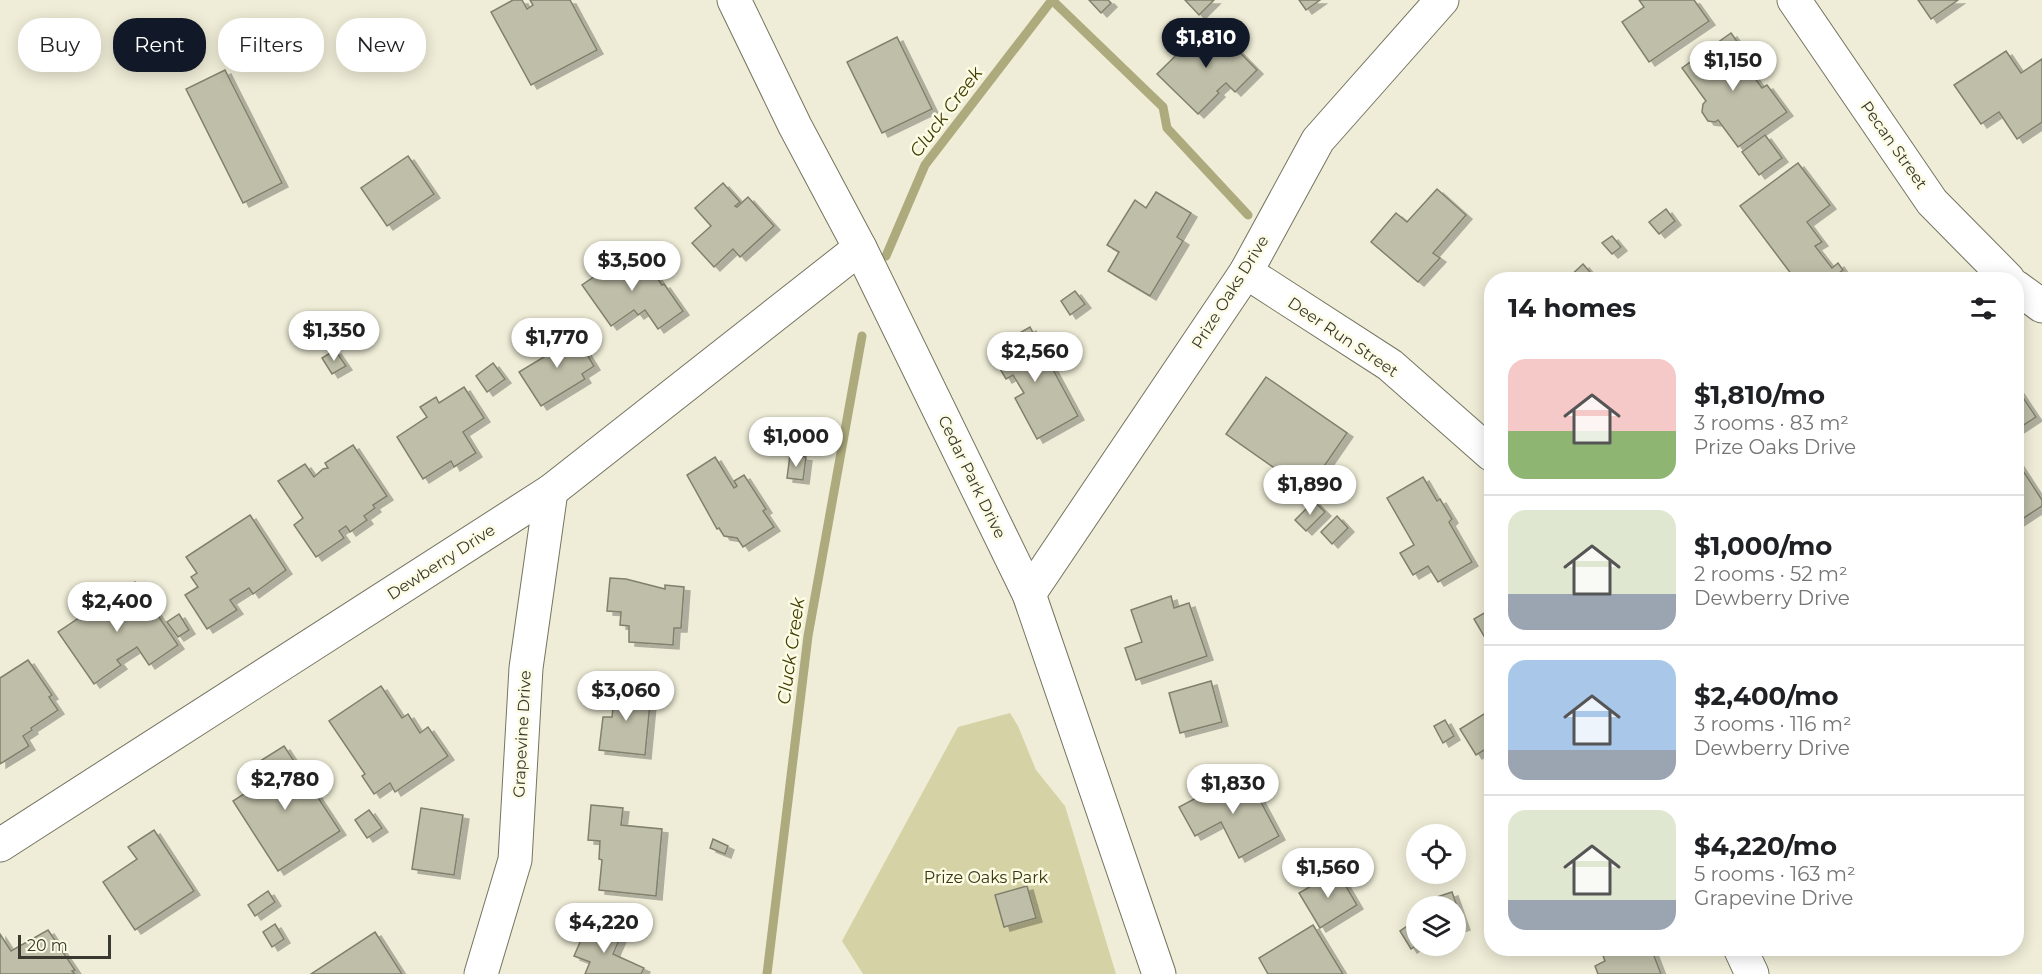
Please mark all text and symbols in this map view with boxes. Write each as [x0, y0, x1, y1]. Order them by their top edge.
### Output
chip: Buy [18, 18, 101, 72]
chip: Rent [113, 18, 206, 72]
chip: Filters [218, 18, 324, 72]
chip: New [336, 18, 426, 72]
pin: $1,810 [1157, 18, 1255, 69]
text: $1,810 [1176, 25, 1236, 49]
pin: $1,150 [1684, 41, 1782, 92]
text: $1,150 [1704, 48, 1762, 72]
water label: Cluck Creek [905, 61, 988, 162]
street label: Pecan Street [1857, 97, 1932, 193]
street label: Prize Oaks Drive [1188, 232, 1272, 352]
pin: $3,500 [583, 241, 681, 292]
text: $3,500 [598, 248, 666, 272]
text: 14 homes [1508, 292, 1636, 324]
icon: filters [1967, 292, 2000, 325]
street label: Deer Run Street [1284, 293, 1402, 381]
pin: $1,350 [285, 311, 383, 362]
text: $1,350 [303, 318, 365, 342]
pin: $1,770 [508, 318, 606, 369]
text: $1,770 [525, 325, 589, 349]
pin: $2,560 [986, 332, 1084, 383]
text: $2,560 [1001, 339, 1069, 363]
text: $1,810/mo [1694, 379, 1825, 411]
icon: home [1556, 383, 1628, 455]
text: 3 rooms · 83 m² [1694, 411, 1849, 435]
street label: Cedar Park Drive [934, 413, 1010, 541]
pin: $1,000 [747, 417, 845, 468]
text: $1,000 [763, 424, 829, 448]
text: Prize Oaks Drive [1694, 435, 1856, 459]
pin: $1,890 [1261, 465, 1359, 516]
text: $1,890 [1277, 472, 1343, 496]
street label: Dewberry Drive [384, 520, 498, 604]
text: $1,000/mo [1694, 530, 1832, 562]
icon: home [1556, 534, 1628, 606]
text: 2 rooms · 52 m² [1694, 562, 1848, 586]
pin: $2,400 [68, 582, 166, 633]
text: Dewberry Drive [1694, 586, 1850, 610]
text: $2,400 [82, 589, 152, 613]
water label: Cluck Creek [773, 595, 810, 706]
street label: Grapevine Drive [509, 670, 535, 798]
pin: $3,060 [577, 671, 675, 722]
text: $3,060 [591, 678, 661, 702]
text: $2,400/mo [1694, 680, 1839, 712]
icon: home [1556, 684, 1628, 756]
text: 3 rooms · 116 m² [1694, 712, 1852, 736]
text: Dewberry Drive [1694, 736, 1850, 760]
pin: $2,780 [236, 760, 334, 811]
pin: $1,830 [1184, 764, 1282, 815]
text: $2,780 [251, 767, 319, 791]
text: $1,830 [1201, 771, 1265, 795]
map controls [1406, 824, 1466, 956]
button: locate [1406, 824, 1466, 884]
text: $4,220/mo [1694, 830, 1837, 862]
icon: home [1556, 834, 1628, 906]
pin: $1,560 [1279, 848, 1377, 899]
text: $1,560 [1296, 855, 1360, 879]
text: 5 rooms · 163 m² [1694, 862, 1856, 886]
park label: Prize Oaks Park [924, 868, 1049, 887]
text: Grapevine Drive [1694, 886, 1853, 910]
button: layers [1406, 896, 1466, 956]
pin: $4,220 [555, 903, 653, 954]
text: $4,220 [569, 910, 639, 934]
scale bar [18, 932, 111, 960]
text: 20 m [27, 936, 68, 955]

